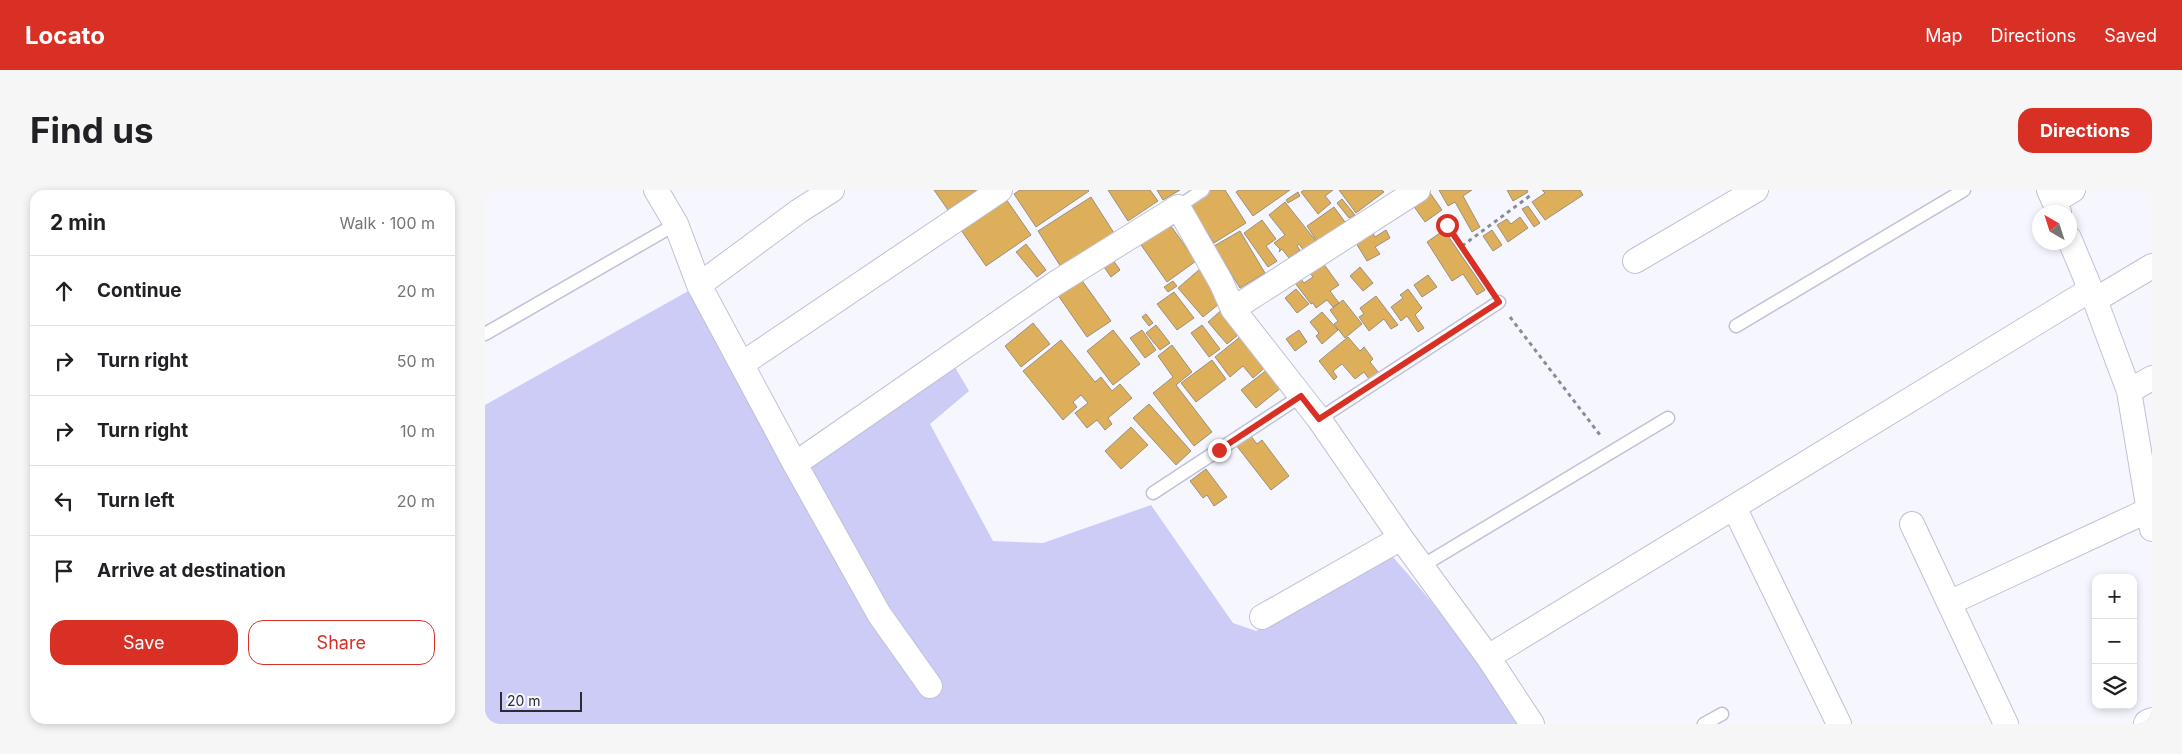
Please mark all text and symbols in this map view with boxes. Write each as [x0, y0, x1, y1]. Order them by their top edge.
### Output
text: Locato [25, 21, 105, 50]
text: Map [1925, 25, 1963, 46]
text: Directions [1991, 25, 2076, 46]
text: Saved [2104, 25, 2157, 46]
button: Directions [2018, 108, 2152, 153]
text: Find us [30, 109, 154, 151]
north arrow [2032, 205, 2077, 250]
text: 2 min [50, 210, 106, 235]
text: Walk · 100 m [340, 213, 435, 233]
route start [1436, 214, 1459, 237]
icon: ahead [50, 277, 78, 305]
text: Continue [97, 279, 182, 302]
text: 20 m [397, 281, 435, 301]
icon: right [50, 347, 78, 375]
text: Turn right [97, 349, 188, 372]
text: 50 m [397, 351, 435, 371]
icon: right [50, 417, 78, 445]
text: Turn right [97, 419, 188, 442]
text: 10 m [400, 421, 435, 441]
route end [1208, 439, 1231, 462]
icon: left [50, 487, 78, 515]
text: Turn left [97, 489, 175, 512]
text: 20 m [397, 491, 435, 511]
icon: arrive [50, 557, 78, 585]
text: Arrive at destination [97, 559, 286, 582]
map controls [2092, 574, 2137, 709]
button: + [2092, 574, 2137, 619]
button: − [2092, 619, 2137, 664]
button: Save [50, 620, 238, 665]
button: Share [248, 620, 435, 665]
button: layers [2092, 664, 2137, 709]
scale bar [500, 689, 583, 712]
text: 20 m [507, 692, 541, 709]

